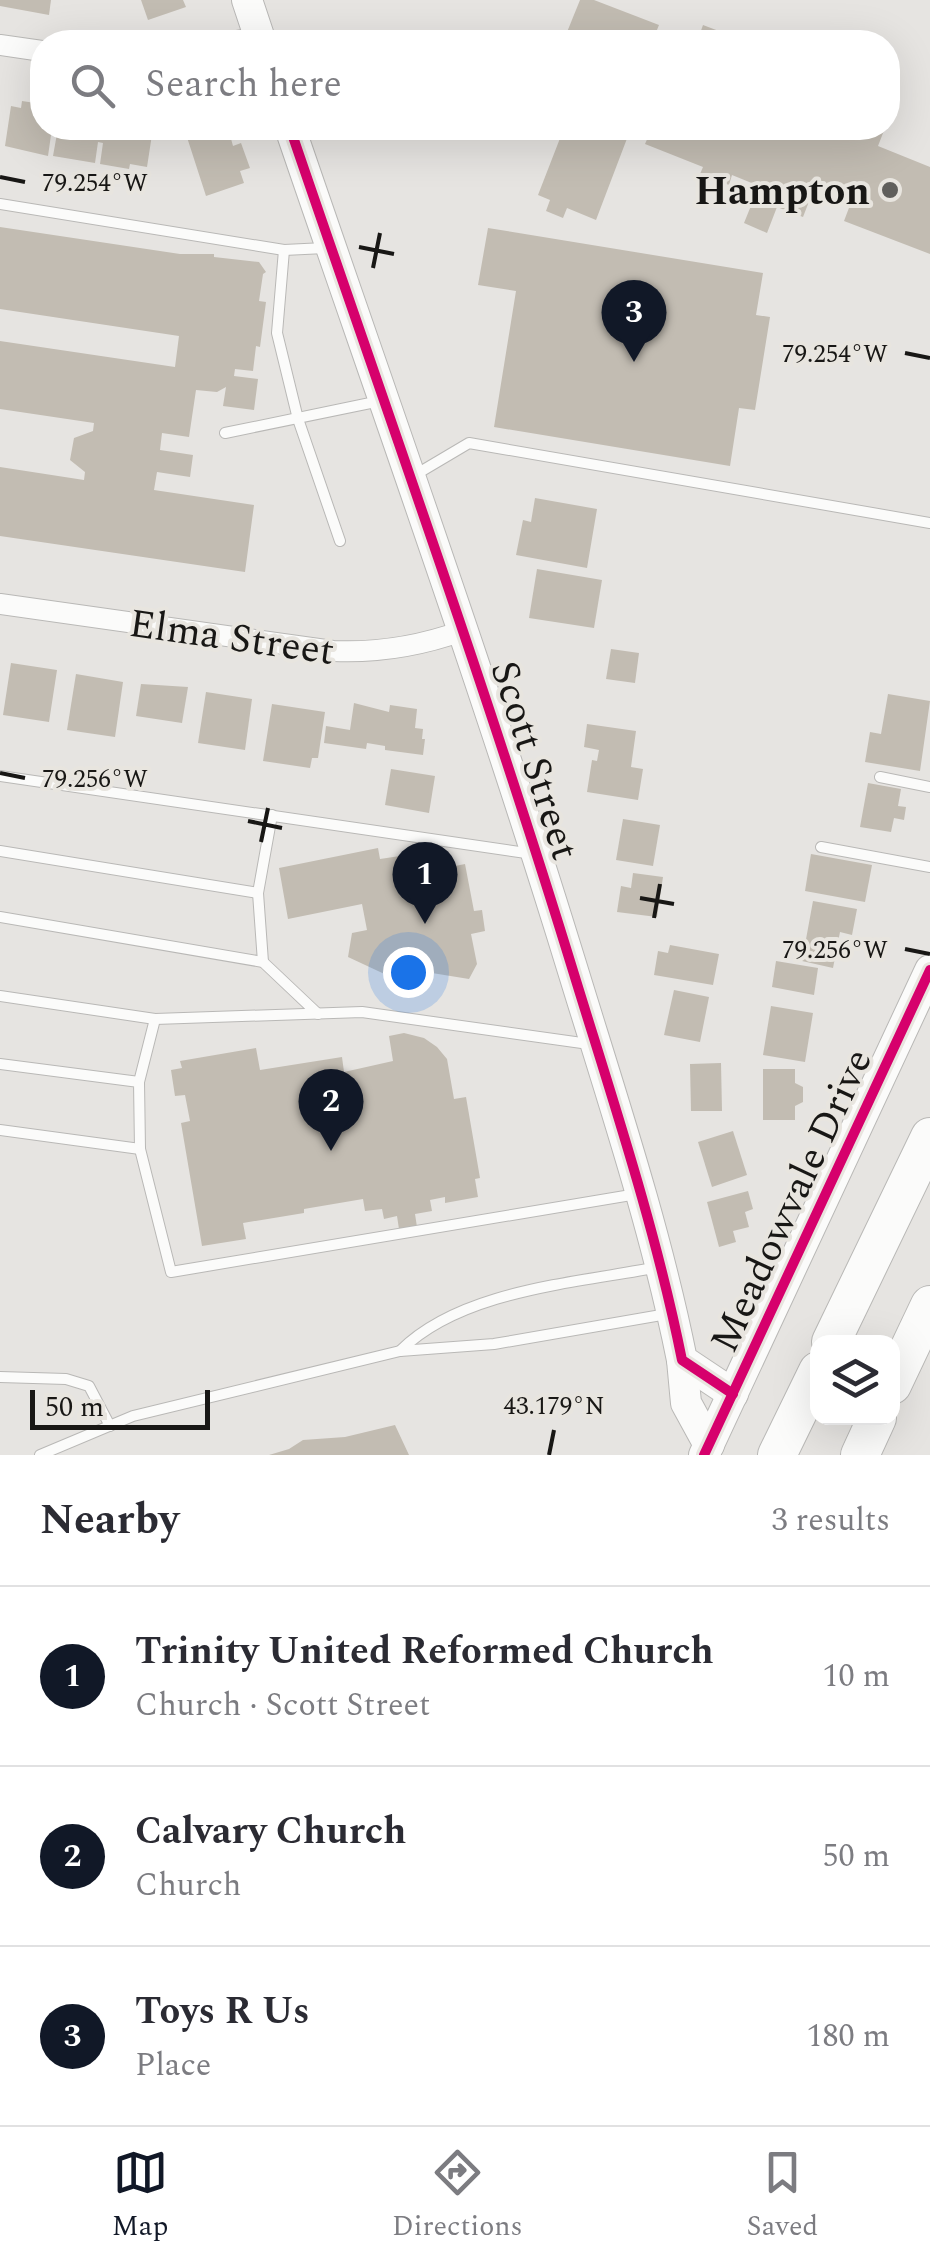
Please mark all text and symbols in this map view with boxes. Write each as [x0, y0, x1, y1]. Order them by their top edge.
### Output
search box [30, 30, 900, 140]
text: Search here [145, 56, 342, 114]
icon: search [65, 58, 120, 113]
place label: Hampton [695, 162, 870, 223]
text: 79.254°W [42, 165, 148, 203]
marker: Hampton [879, 179, 901, 201]
pin: 3 [602, 280, 666, 362]
text: 79.254°W [782, 336, 888, 374]
street label: Elma Street [125, 594, 338, 683]
street label: Scott Street [473, 653, 594, 868]
text: 79.256°W [42, 761, 148, 799]
pin: 1 [392, 842, 458, 924]
text: 79.256°W [782, 932, 888, 970]
your location [383, 947, 434, 998]
street label: Meadowvale Drive [695, 1039, 889, 1363]
pin: 2 [298, 1068, 364, 1151]
map controls [810, 1335, 900, 1425]
button: layers [810, 1335, 900, 1425]
scale bar [30, 1385, 210, 1430]
text: 50 m [45, 1386, 104, 1429]
text: 43.179°N [503, 1388, 605, 1426]
text: Nearby [40, 1489, 179, 1552]
text: 3 results [771, 1496, 890, 1545]
text: Trinity United Reformed Church [135, 1623, 714, 1681]
text: 1 [64, 1652, 81, 1701]
text: 10 m [822, 1652, 890, 1701]
text: Church · Scott Street [135, 1681, 430, 1730]
text: Calvary Church [135, 1803, 406, 1861]
text: 2 [64, 1832, 81, 1881]
text: 50 m [822, 1832, 890, 1881]
text: Church [135, 1861, 241, 1910]
text: Toys R Us [135, 1983, 310, 2041]
text: 3 [64, 2012, 81, 2061]
text: 180 m [806, 2012, 890, 2061]
text: Place [135, 2041, 211, 2090]
tab: Map [112, 2145, 168, 2248]
tab: Directions [392, 2145, 523, 2248]
tab: Saved [746, 2145, 818, 2248]

